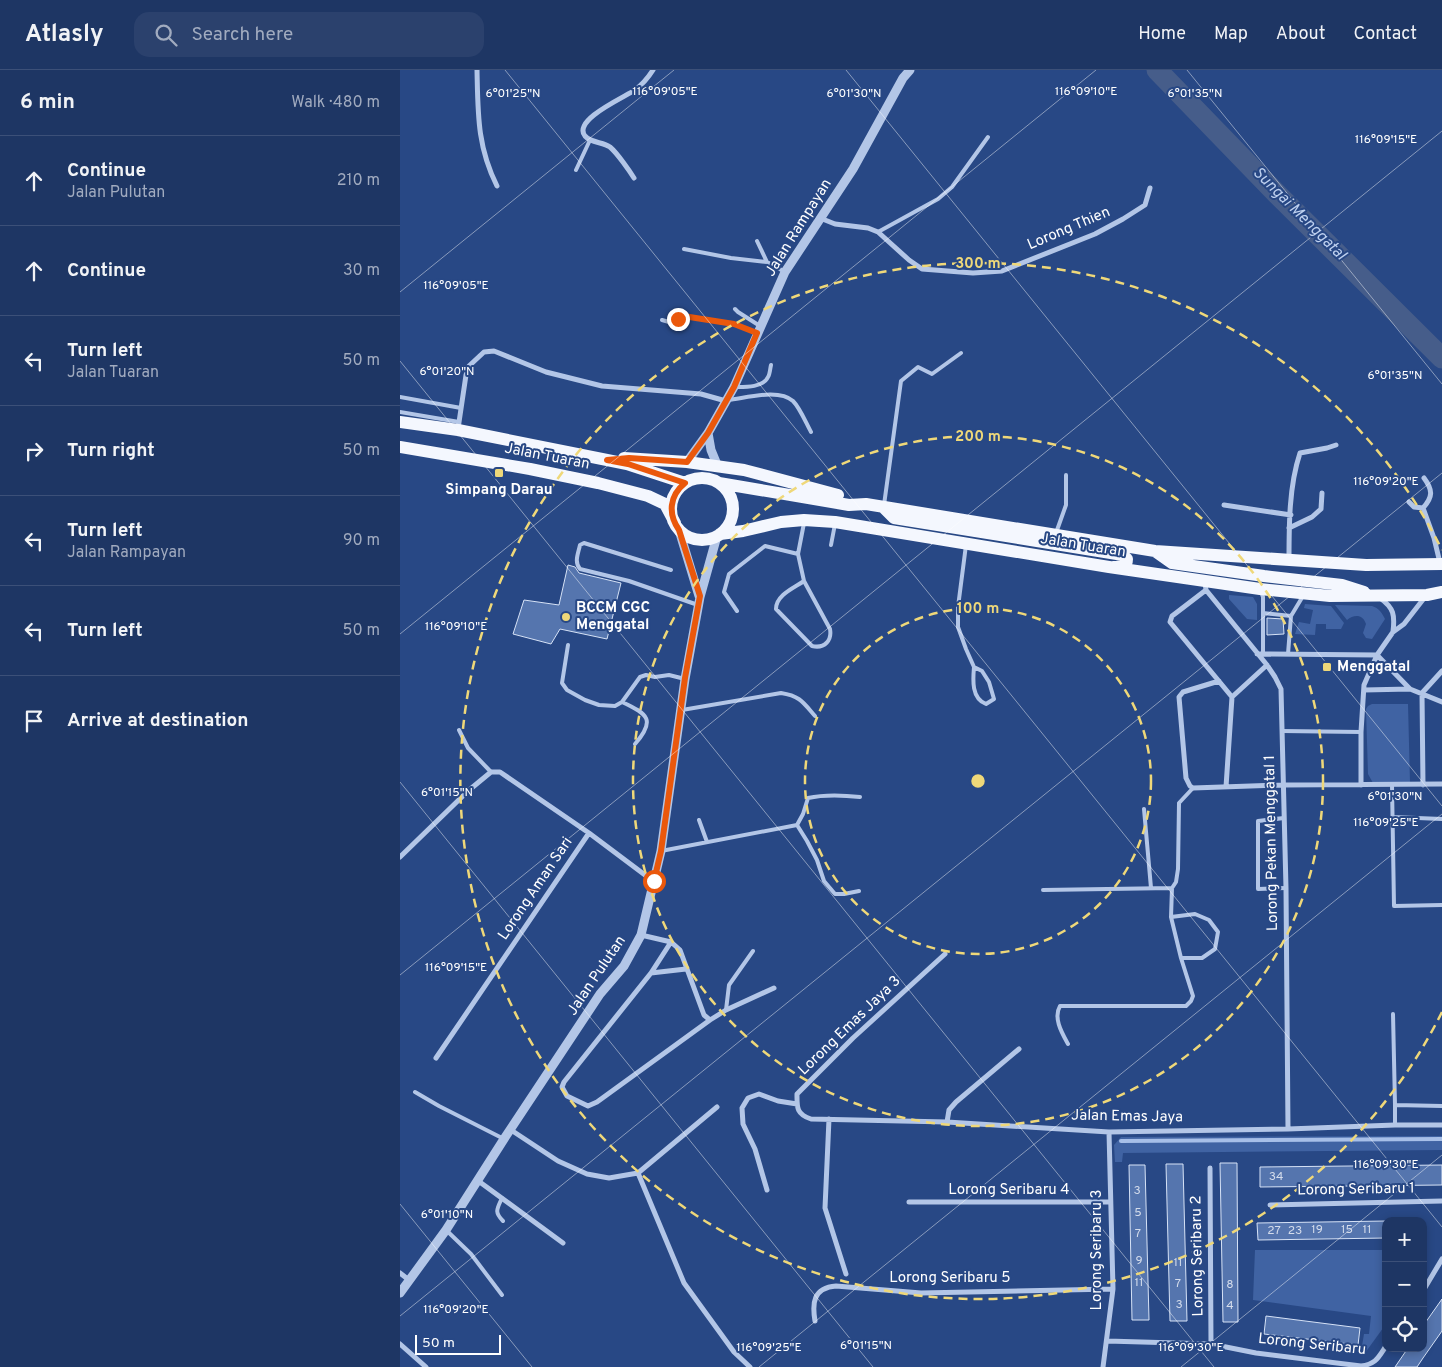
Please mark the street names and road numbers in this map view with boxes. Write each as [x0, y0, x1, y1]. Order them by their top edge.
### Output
street label: Jalan Rampayan [761, 176, 837, 280]
street label: Lorong Thien [1025, 203, 1113, 255]
street label: Jalan Tuaran [503, 439, 591, 475]
street label: Jalan Tuaran [1039, 530, 1127, 562]
street label: Lorong Pekan Menggatal 1 [1261, 755, 1283, 931]
street label: Lorong Aman Sari [495, 834, 577, 944]
street label: Jalan Pulutan [563, 932, 631, 1020]
street label: Lorong Emas Jaya 3 [795, 972, 905, 1080]
street label: Jalan Emas Jaya [1071, 1107, 1183, 1127]
street label: Lorong Seribaru 1 [1297, 1179, 1415, 1201]
street label: Lorong Seribaru 4 [948, 1181, 1070, 1200]
street label: Lorong Seribaru 3 [1088, 1190, 1107, 1311]
street label: Lorong Seribaru 2 [1187, 1195, 1209, 1317]
street label: Lorong Seribaru 5 [889, 1269, 1011, 1288]
street label: Lorong Seribaru [1257, 1330, 1367, 1360]

